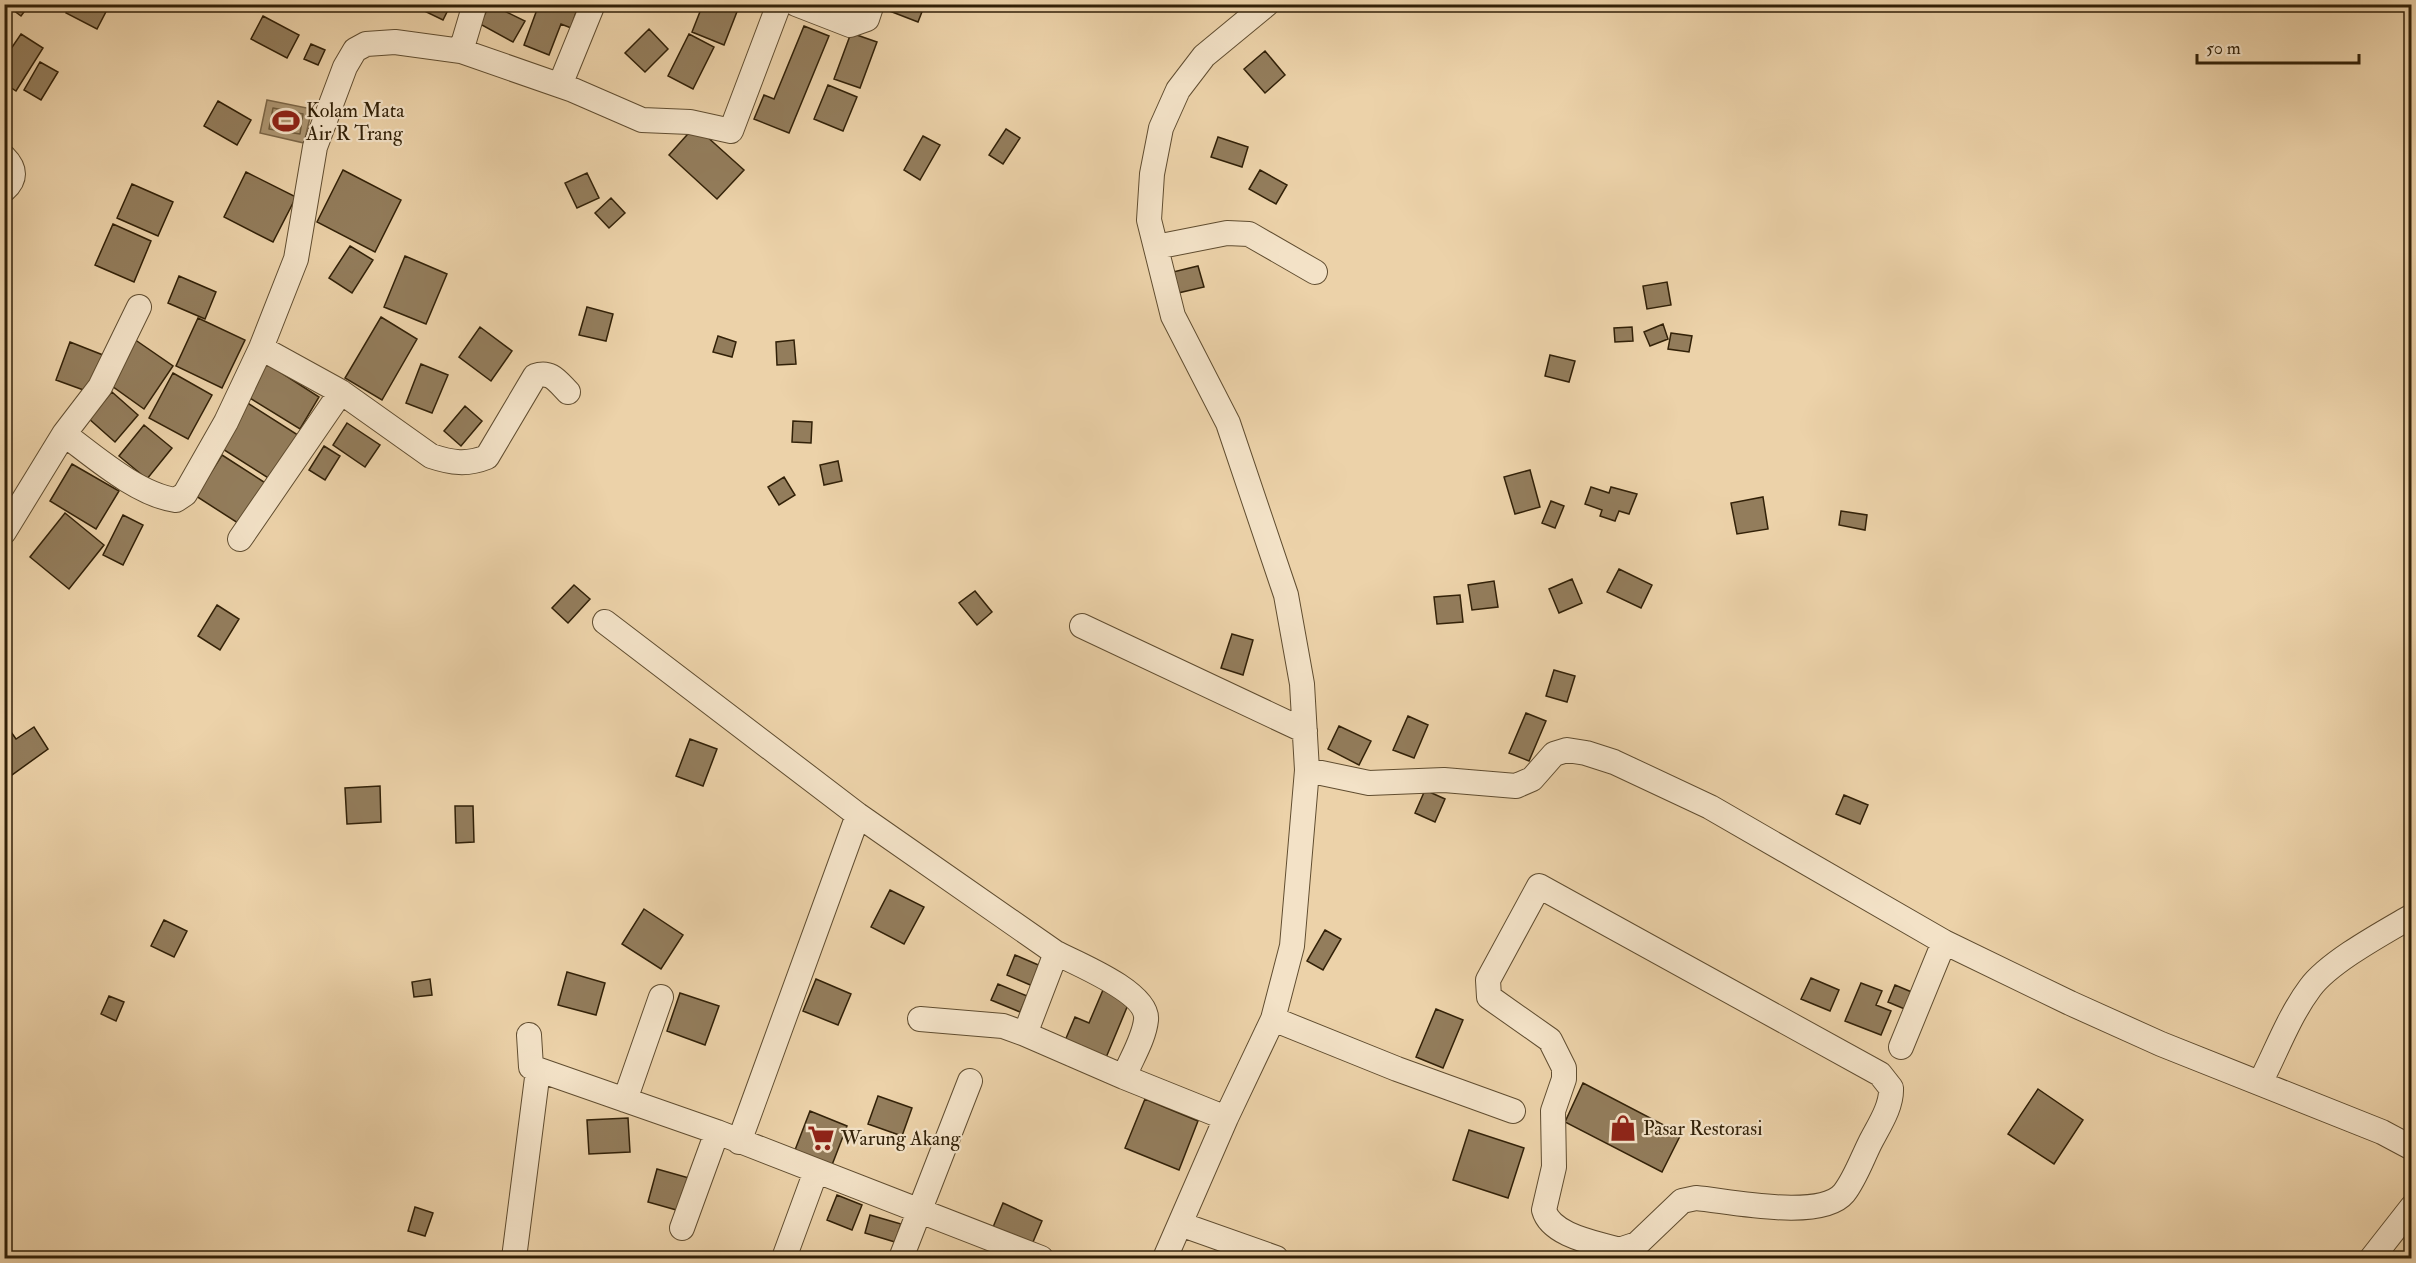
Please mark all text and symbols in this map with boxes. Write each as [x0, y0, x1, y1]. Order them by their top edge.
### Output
scale bar [2197, 27, 2359, 65]
text: 50 m [2206, 37, 2241, 60]
place label: Kolam Mata Air R Trang [305, 98, 405, 146]
sports icon: Kolam Mata Air R Trang [271, 106, 301, 136]
shop icon: Pasar Restorasi [1608, 1113, 1638, 1143]
place label: Pasar Restorasi [1643, 1116, 1762, 1141]
supermarket icon: Warung Akang [806, 1123, 836, 1153]
place label: Warung Akang [840, 1126, 962, 1151]

